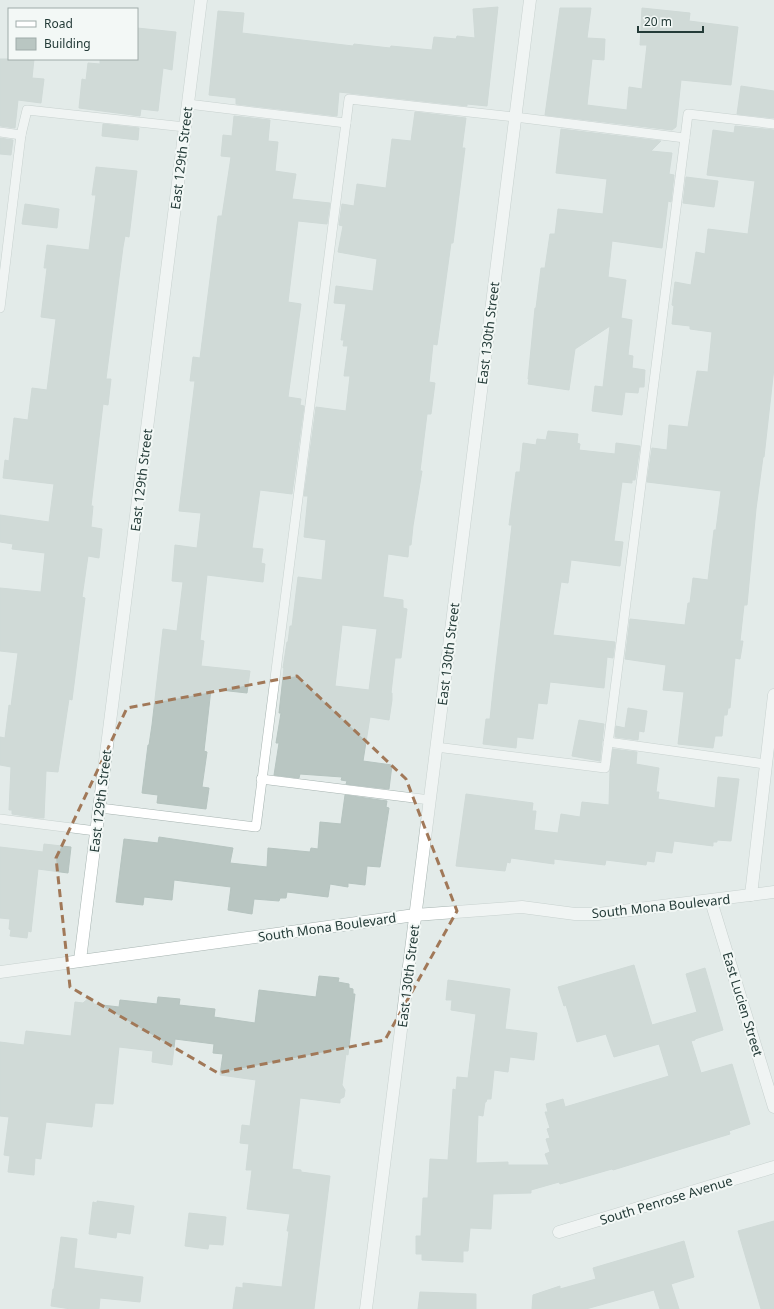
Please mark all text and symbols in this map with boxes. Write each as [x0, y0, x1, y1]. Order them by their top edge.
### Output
legend [8, 8, 138, 60]
scale bar [638, 8, 703, 34]
text: 20 m [644, 13, 672, 30]
text: Road [44, 15, 73, 32]
text: Building [44, 35, 91, 52]
street label: East 129th Street [166, 105, 196, 210]
street label: East 130th Street [473, 280, 503, 385]
street label: East 129th Street [126, 427, 156, 532]
street label: East 130th Street [433, 601, 463, 706]
street label: East 129th Street [85, 748, 115, 853]
street label: South Mona Boulevard [591, 890, 731, 922]
street label: South Mona Boulevard [257, 908, 397, 946]
street label: East 130th Street [393, 923, 423, 1028]
street label: East Lucien Street [719, 950, 768, 1059]
street label: South Penrose Avenue [597, 1171, 735, 1229]

